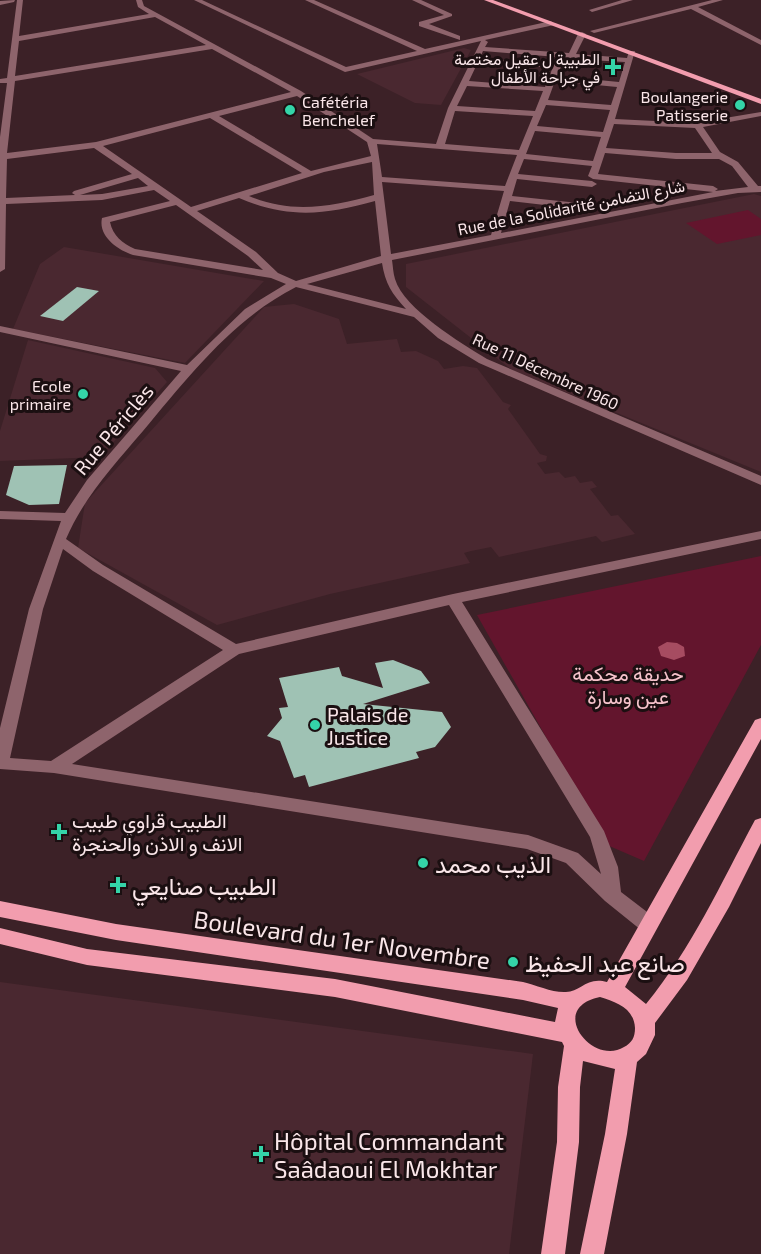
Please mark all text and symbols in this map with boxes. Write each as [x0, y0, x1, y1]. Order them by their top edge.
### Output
place label: الطبيبة ل عقيل مختصة في جراحة الأطفال [454, 49, 600, 91]
marker: الطبيبة ل عقيل مختصة في جراحة الأطفال [604, 58, 622, 76]
place label: Boulangerie Patisserie [641, 87, 728, 124]
place label: Cafétéria Benchelef [302, 92, 376, 129]
marker: Boulangerie Patisserie [733, 98, 747, 112]
marker: Cafétéria Benchelef [283, 103, 297, 117]
street label: Rue de la Solidarité شارع التضامن [456, 176, 687, 241]
street label: Rue 11 Décembre 1960 [470, 329, 622, 413]
place label: Ecole primaire [10, 376, 71, 413]
street label: Rue Périclès [68, 379, 158, 479]
marker: Ecole primaire [76, 387, 90, 401]
park label: حديقة محكمة عين وسارة [572, 661, 684, 710]
place label: Palais de Justice [327, 702, 408, 749]
marker: Palais de Justice [308, 718, 322, 732]
place label: الطبيب قراوي طبيب الانف و الاذن والحنجرة [72, 808, 242, 857]
marker: الطبيب قراوي طبيب الانف و الاذن والحنجرة [50, 823, 68, 841]
place label: الذيب محمد [435, 849, 551, 879]
marker: الذيب محمد [416, 856, 430, 870]
place label: الطبيب صنايعي [132, 871, 277, 906]
marker: الطبيب صنايعي [109, 876, 127, 894]
street label: Boulevard du 1er Novembre [192, 904, 492, 974]
place label: صانع عبد الحفيظ [525, 948, 685, 981]
marker: صانع عبد الحفيظ [506, 955, 520, 969]
place label: Hôpital Commandant Saâdaoui El Mokhtar [274, 1126, 504, 1183]
marker: Hôpital Commandant Saâdaoui El Mokhtar [252, 1145, 270, 1163]

